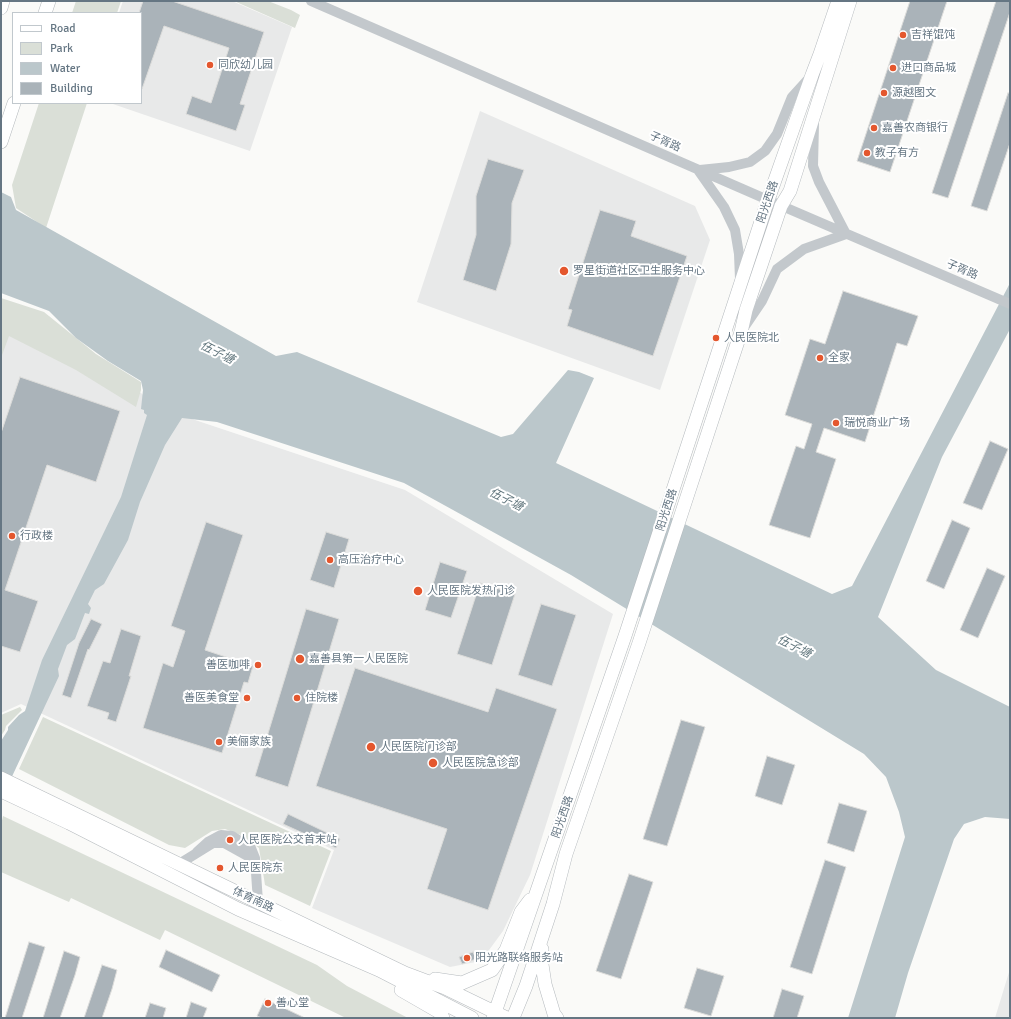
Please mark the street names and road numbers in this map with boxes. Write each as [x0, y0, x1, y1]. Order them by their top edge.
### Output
street label: 子胥路 [647, 129, 683, 155]
street label: 阳光西路 [755, 179, 781, 225]
street label: 子胥路 [944, 257, 980, 283]
street label: 阳光西路 [654, 487, 680, 533]
street label: 阳光西路 [550, 794, 576, 840]
street label: 体育南路 [230, 885, 276, 915]

